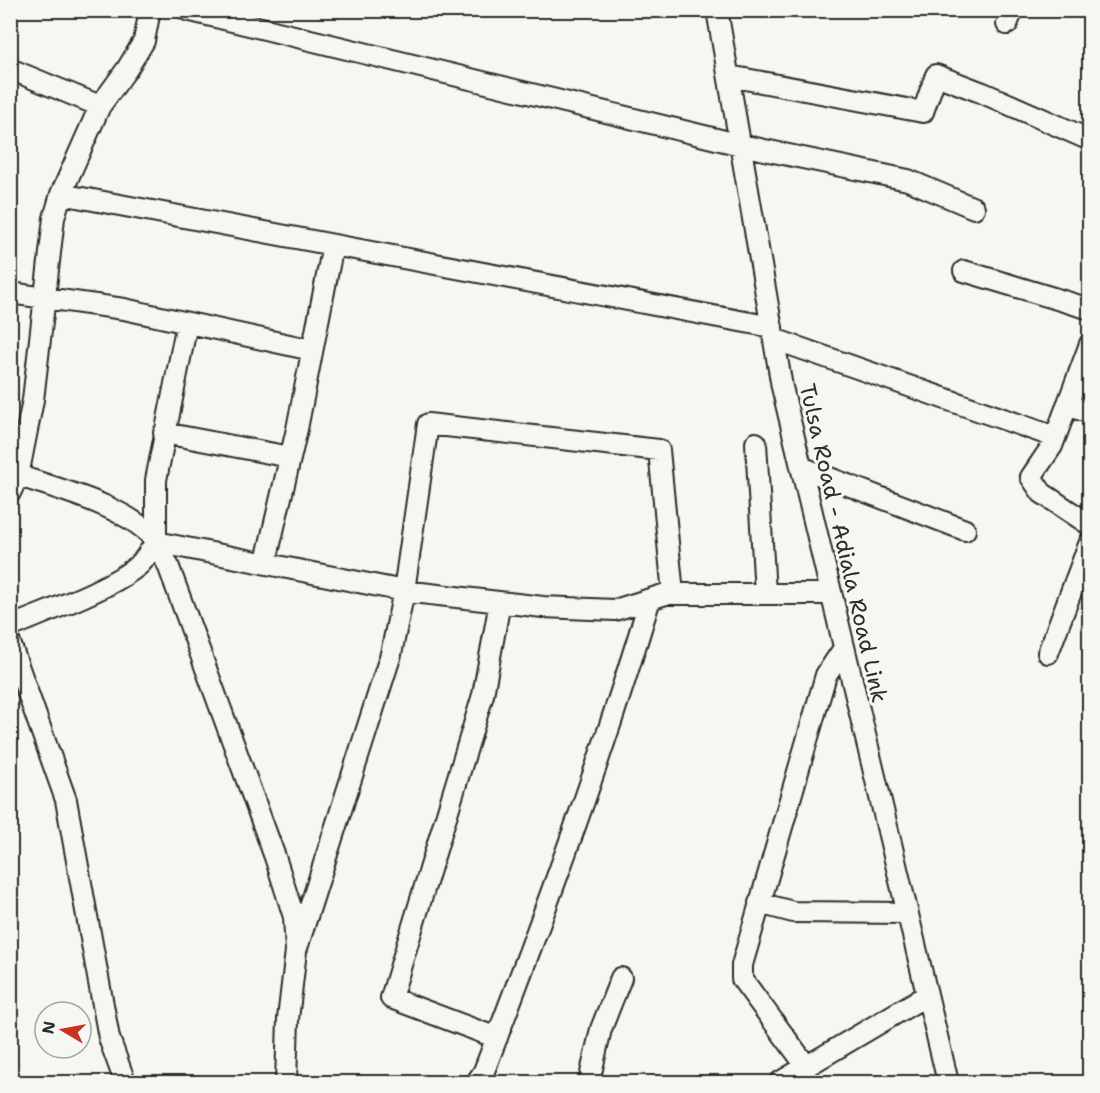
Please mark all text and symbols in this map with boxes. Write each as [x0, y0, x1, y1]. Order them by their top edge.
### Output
street label: Tulsa Road - Adiala Road Link [793, 381, 894, 705]
north arrow [33, 1000, 93, 1060]
text: N [37, 1019, 60, 1036]

